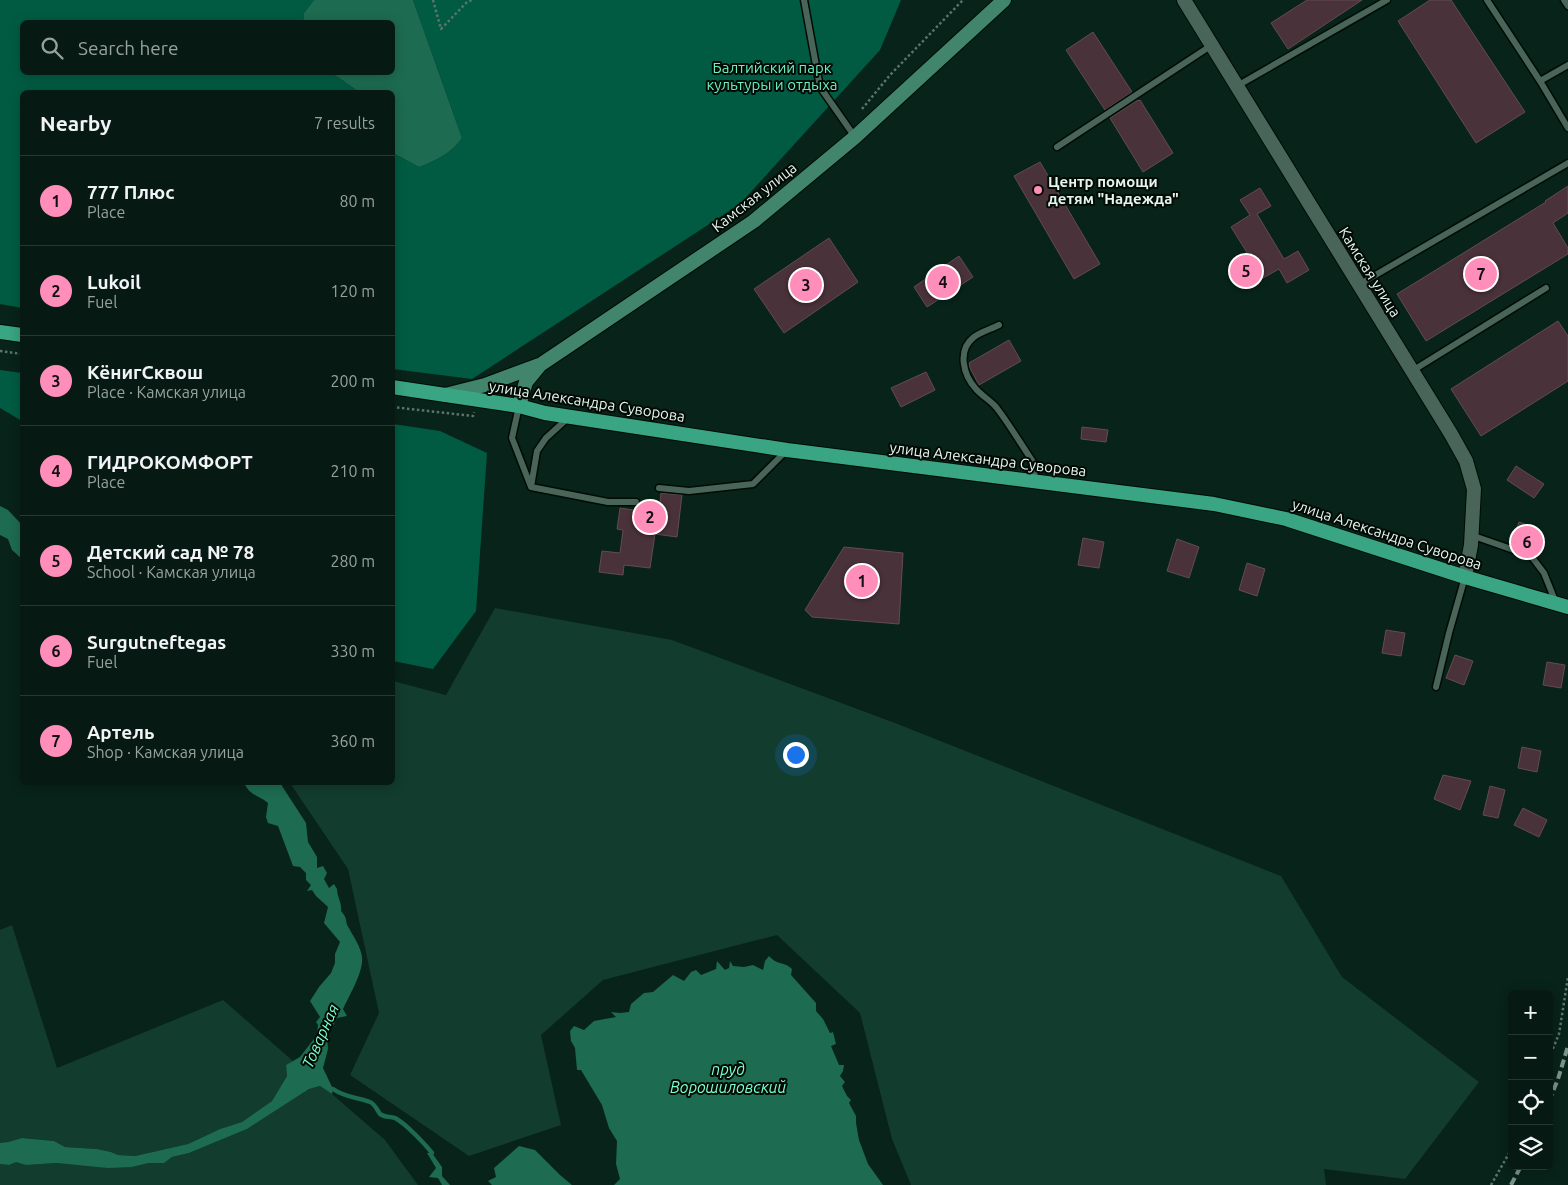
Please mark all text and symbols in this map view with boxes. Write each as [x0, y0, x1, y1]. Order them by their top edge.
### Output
search box [20, 20, 395, 75]
icon: search [38, 34, 66, 62]
text: Search here [78, 37, 178, 59]
park label: Балтийский парк культуры и отдыха [707, 59, 837, 93]
text: Nearby [40, 111, 111, 135]
text: 7 results [314, 114, 375, 132]
street label: Камская улица [708, 159, 800, 235]
place label: Центр помощи детям "Надежда" [1048, 173, 1179, 207]
text: 777 Плюс [87, 181, 175, 203]
marker: Центр помощи детям "Надежда" [1032, 184, 1044, 196]
text: 1 [51, 192, 61, 210]
text: 80 m [339, 192, 375, 210]
text: Place [87, 203, 125, 221]
street label: Камская улица [1336, 224, 1404, 320]
pin: 5 [1230, 252, 1262, 290]
pin: 7 [1465, 255, 1497, 293]
pin: 4 [927, 263, 959, 301]
pin: 3 [790, 266, 822, 304]
text: Lukoil [87, 271, 141, 293]
text: 2 [51, 282, 61, 300]
text: 120 m [330, 282, 375, 300]
text: Fuel [87, 293, 117, 311]
text: КёнигСквош [87, 361, 203, 383]
text: 3 [51, 372, 61, 390]
text: 200 m [330, 372, 375, 390]
street label: улица Александра Суворова [488, 377, 686, 425]
text: Place · Камская улица [87, 383, 246, 401]
street label: улица Александра Суворова [889, 438, 1087, 480]
text: ГИДРОКОМФОРТ [87, 451, 253, 473]
text: 4 [51, 462, 61, 480]
text: 210 m [330, 462, 375, 480]
text: Place [87, 473, 125, 491]
street label: улица Александра Суворова [1290, 495, 1484, 573]
pin: 2 [634, 498, 666, 536]
pin: 6 [1511, 523, 1543, 561]
text: Детский сад № 78 [87, 541, 254, 563]
text: 5 [51, 552, 61, 570]
text: 280 m [330, 552, 375, 570]
pin: 1 [846, 562, 878, 600]
text: School · Камская улица [87, 563, 256, 581]
text: Surgutneftegas [87, 631, 226, 653]
text: 6 [51, 642, 61, 660]
text: 330 m [330, 642, 375, 660]
text: Fuel [87, 653, 117, 671]
text: Артель [87, 721, 155, 743]
text: 7 [51, 732, 61, 750]
text: 360 m [330, 732, 375, 750]
your location [783, 742, 809, 768]
text: Shop · Камская улица [87, 743, 244, 761]
map controls [1508, 990, 1553, 1170]
button: + [1508, 990, 1553, 1035]
water label: Товарная [298, 1001, 342, 1071]
button: − [1508, 1035, 1553, 1080]
water label: пруд Ворошиловский [670, 1060, 786, 1096]
button: locate [1508, 1080, 1553, 1125]
button: layers [1508, 1125, 1553, 1170]

